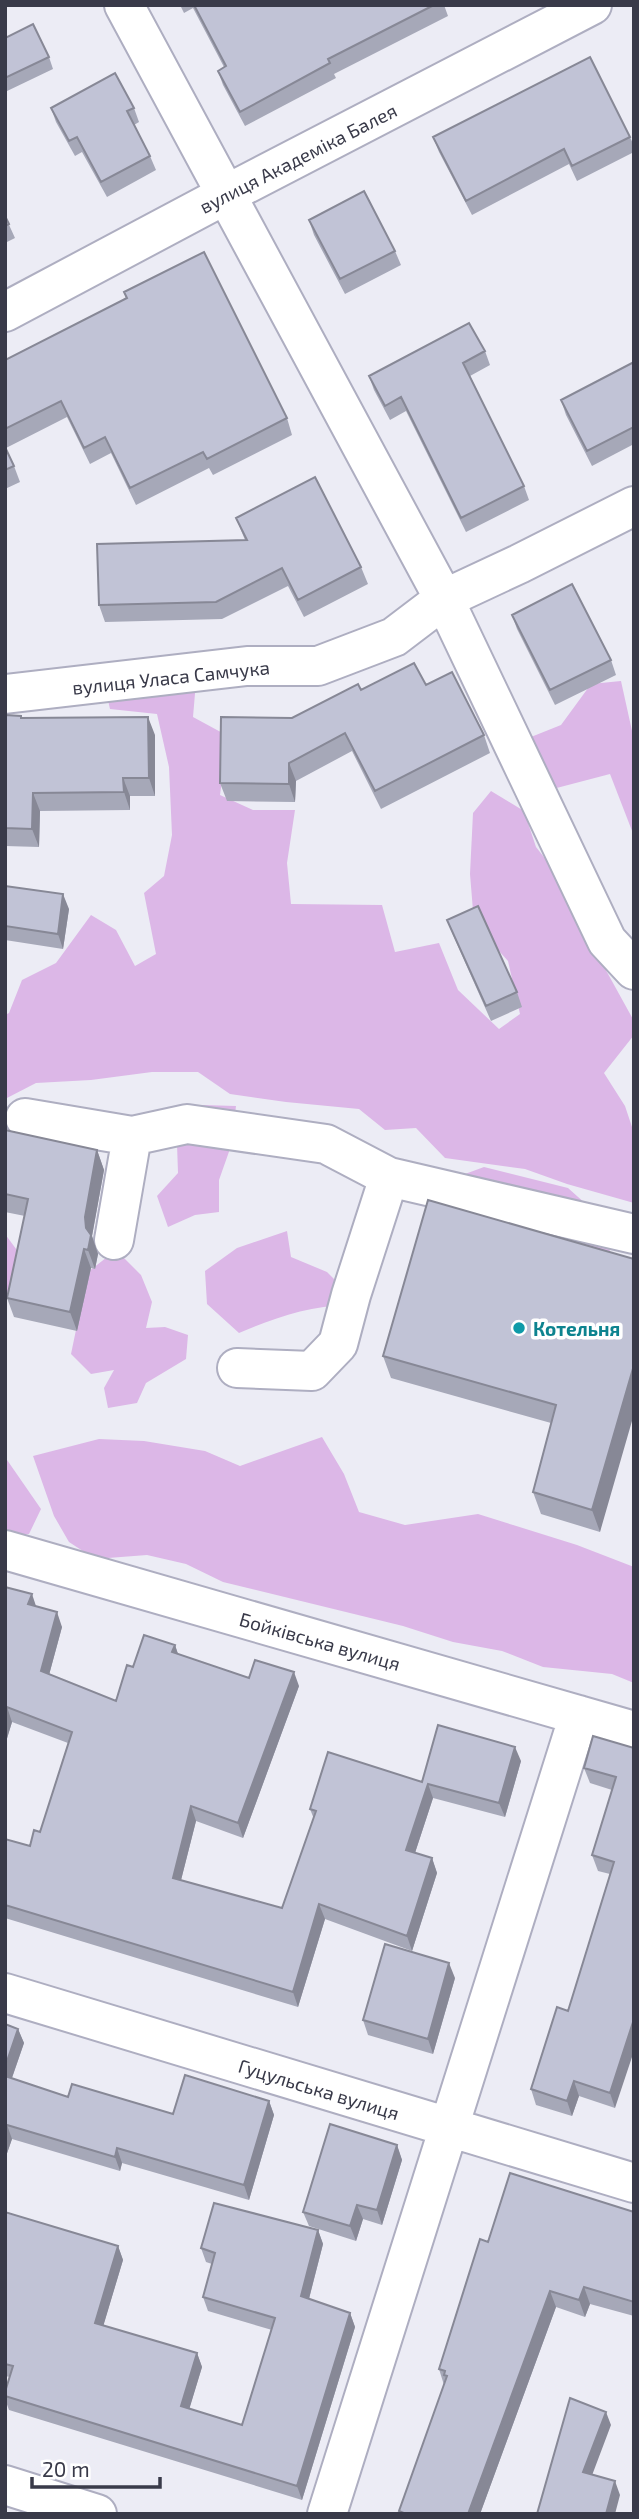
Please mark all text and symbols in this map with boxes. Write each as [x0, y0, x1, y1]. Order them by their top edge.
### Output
street label: вулиця Академіка Балея [195, 98, 401, 219]
street label: вулиця Уласа Самчука [71, 655, 271, 700]
place label: Котельня [533, 1317, 620, 1340]
marker: Котельня [511, 1320, 527, 1336]
street label: Бойківська вулиця [237, 1607, 403, 1676]
street label: Гуцульська вулиця [236, 2054, 402, 2125]
scale bar [32, 2446, 159, 2490]
text: 20 m [42, 2456, 90, 2481]

